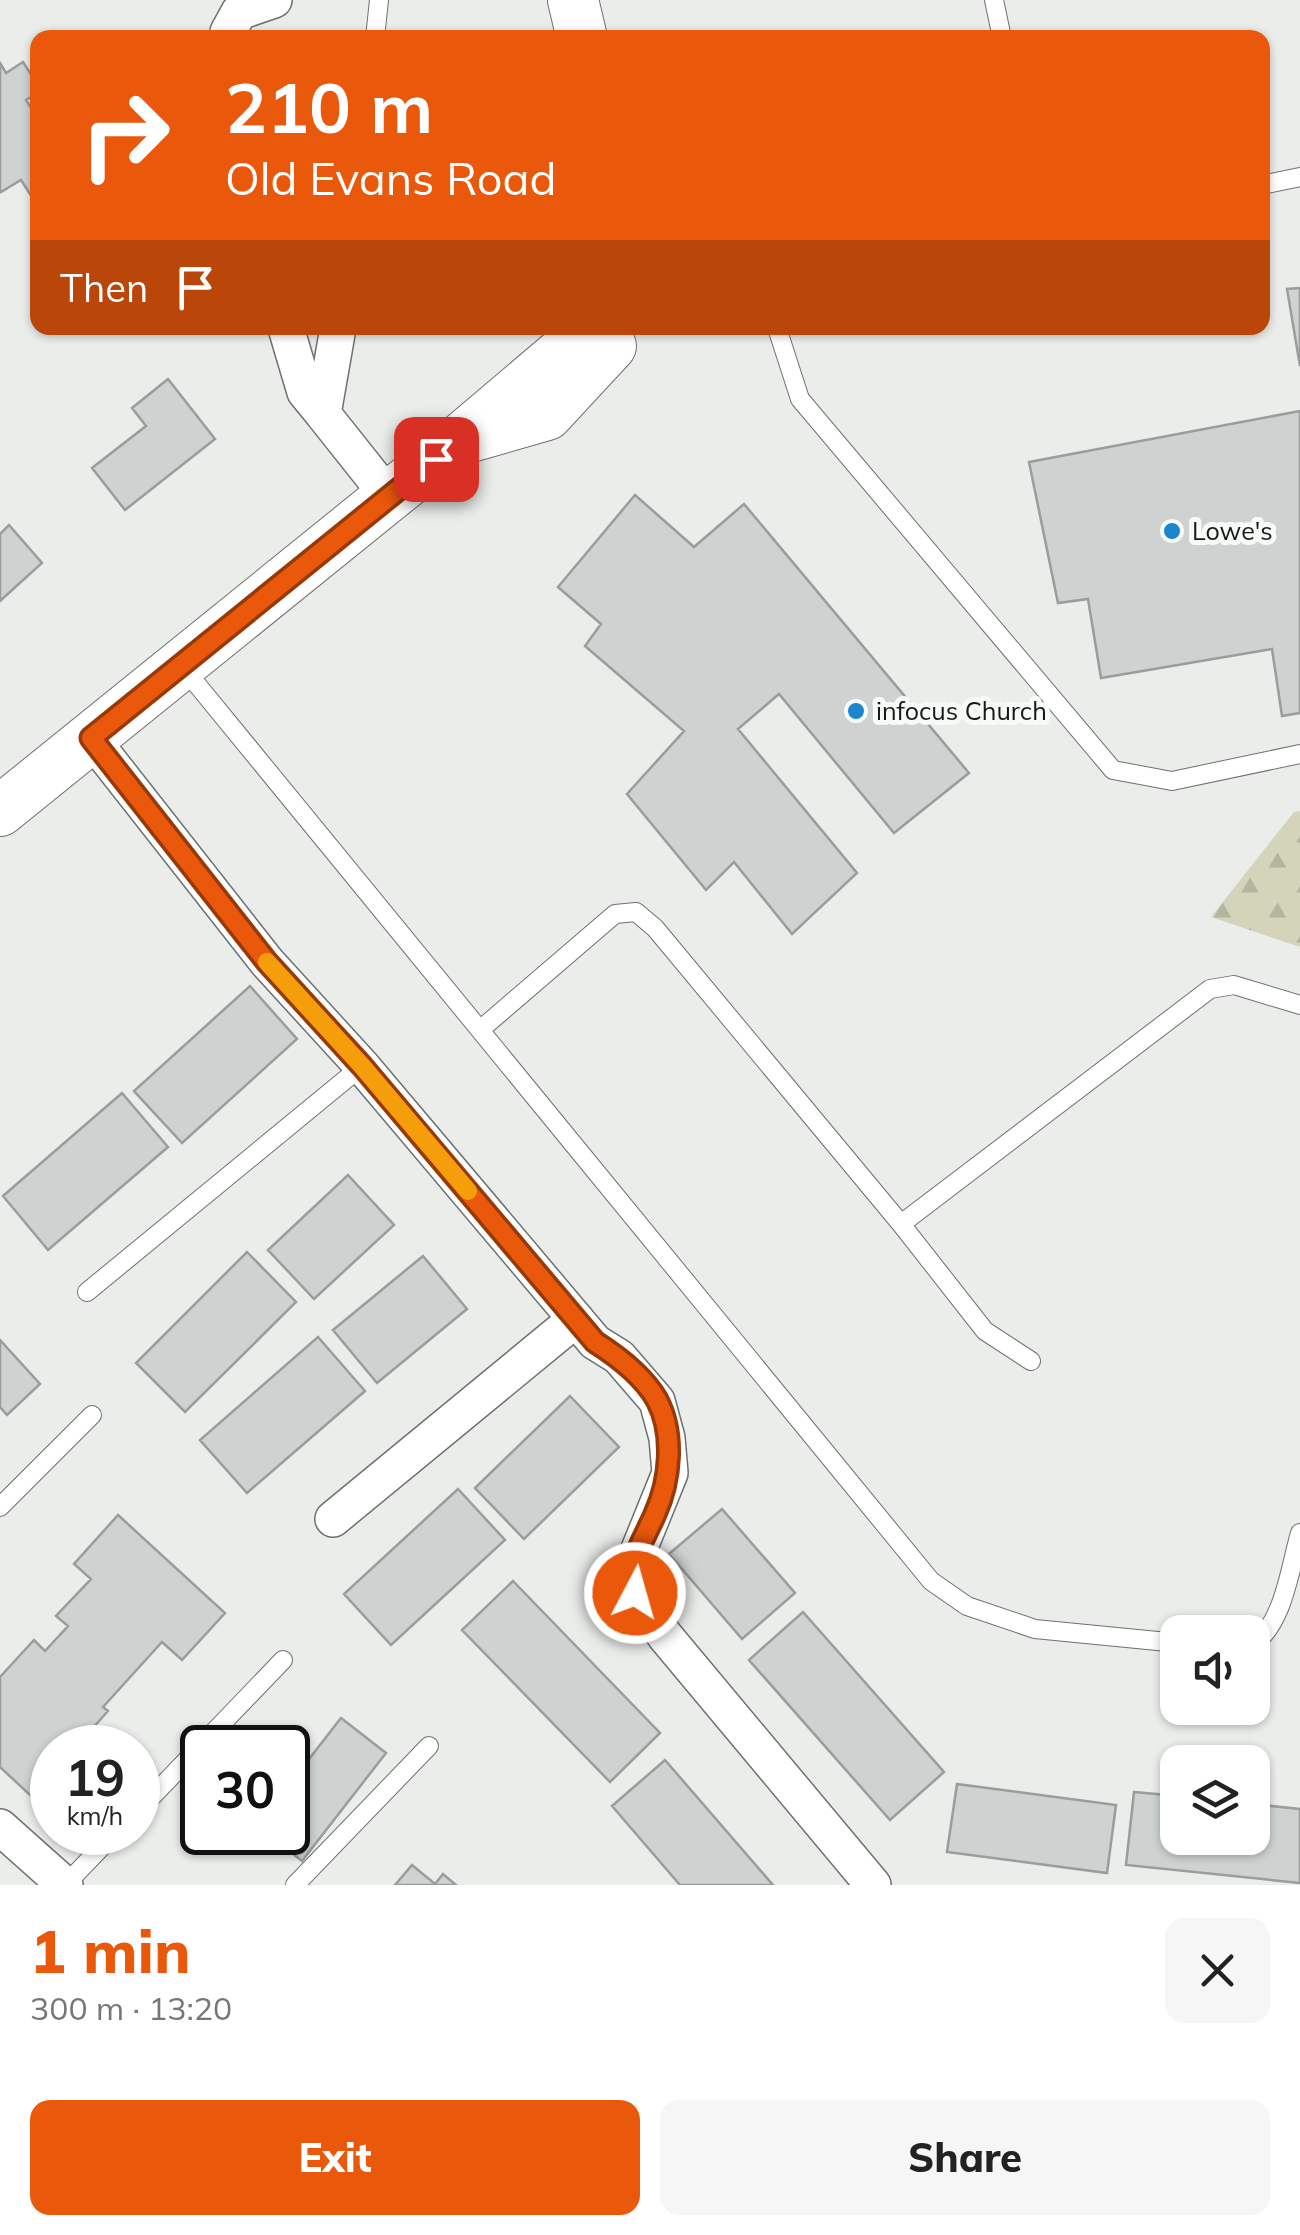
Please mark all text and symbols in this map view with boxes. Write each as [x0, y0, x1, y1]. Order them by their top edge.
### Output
text: 210 m [225, 63, 433, 151]
icon: right [60, 70, 190, 200]
text: Old Evans Road [225, 150, 556, 206]
icon: arrive [168, 260, 223, 315]
text: Then [60, 264, 148, 312]
pin [394, 417, 479, 502]
icon: arrive [409, 432, 464, 487]
place label: Lowe's [1192, 515, 1273, 546]
marker: Lowe's [1161, 520, 1183, 542]
place label: infocus Church [876, 695, 1047, 726]
marker: infocus Church [845, 700, 867, 722]
position arrow [583, 1541, 687, 1645]
map controls [1160, 1615, 1270, 1855]
button: sound [1160, 1615, 1270, 1725]
speed limit sign: 30 [180, 1725, 310, 1855]
button: layers [1160, 1745, 1270, 1855]
text: 19 [65, 1746, 125, 1809]
text: km/h [67, 1800, 123, 1831]
text: 1 min [30, 1913, 191, 1988]
button: close [1165, 1918, 1270, 2023]
text: 300 m · 13:20 [30, 1988, 232, 2028]
button: Exit [30, 2100, 640, 2215]
button: Share [660, 2100, 1270, 2215]

